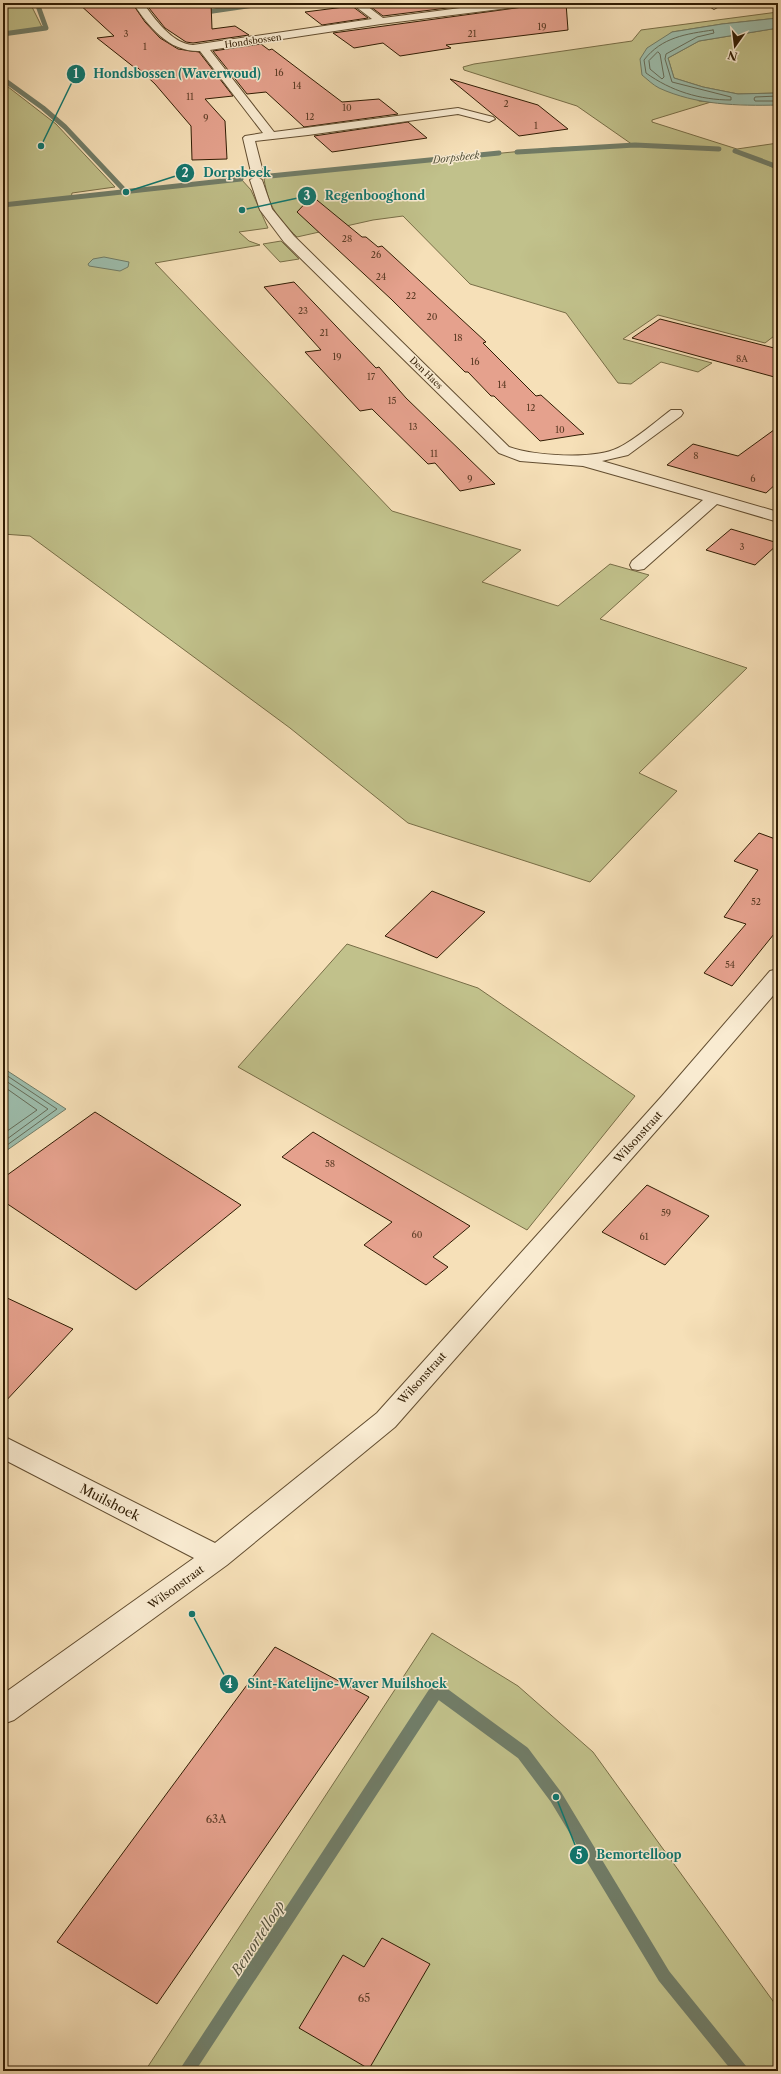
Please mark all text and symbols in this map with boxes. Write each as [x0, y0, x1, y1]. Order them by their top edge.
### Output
house number: 19 [537, 21, 547, 32]
north arrow [715, 26, 755, 66]
house number: 3 [124, 28, 129, 39]
house number: 21 [468, 28, 477, 39]
street label: Hondsbossen [224, 31, 283, 50]
house number: 1 [143, 41, 147, 52]
text: N [726, 48, 739, 64]
callout: Hondsbossen (Waverwoud) [66, 62, 269, 86]
text: 1 [73, 66, 79, 81]
text: Hondsbossen (Waverwoud) [93, 66, 261, 81]
house number: 16 [274, 67, 284, 78]
house number: 14 [293, 80, 302, 91]
house number: 11 [186, 91, 194, 102]
house number: 2 [503, 98, 509, 109]
house number: 10 [342, 102, 352, 113]
house number: 12 [306, 111, 314, 122]
house number: 9 [203, 112, 209, 123]
house number: 1 [534, 120, 538, 131]
water label: Dorpsbeek [431, 148, 481, 167]
callout: Dorpsbeek [175, 161, 279, 185]
text: 2 [181, 165, 189, 180]
text: Dorpsbeek [203, 165, 272, 180]
callout: Regenbooghond [297, 184, 434, 208]
text: 3 [304, 188, 311, 203]
text: Regenbooghond [325, 188, 425, 203]
house number: 28 [342, 233, 352, 244]
house number: 26 [371, 249, 381, 260]
house number: 24 [376, 271, 386, 282]
house number: 22 [406, 290, 416, 301]
house number: 23 [298, 305, 308, 316]
house number: 20 [427, 311, 438, 322]
house number: 21 [320, 327, 329, 338]
house number: 18 [453, 332, 463, 343]
house number: 19 [332, 351, 342, 362]
house number: 8A [736, 353, 748, 364]
street label: Den Haes [408, 354, 445, 391]
house number: 16 [470, 356, 480, 367]
house number: 17 [367, 371, 376, 382]
house number: 14 [498, 379, 507, 390]
house number: 15 [388, 395, 396, 406]
house number: 12 [527, 402, 535, 413]
house number: 13 [409, 421, 417, 432]
house number: 10 [555, 424, 565, 435]
house number: 11 [430, 448, 438, 459]
house number: 8 [693, 450, 699, 461]
house number: 9 [467, 473, 473, 484]
house number: 6 [750, 473, 756, 484]
house number: 3 [740, 541, 745, 552]
house number: 52 [751, 896, 761, 907]
house number: 54 [725, 959, 735, 970]
street label: Wilsonstraat [610, 1108, 665, 1167]
house number: 58 [325, 1158, 335, 1169]
house number: 59 [661, 1207, 671, 1218]
house number: 60 [412, 1229, 423, 1240]
house number: 61 [639, 1231, 649, 1242]
street label: Wilsonstraat [394, 1349, 449, 1408]
street label: Muilshoek [77, 1480, 143, 1524]
street label: Wilsonstraat [144, 1562, 207, 1613]
callout: Sint-Katelijne-Waver Muilshoek [219, 1672, 455, 1696]
text: 4 [225, 1676, 233, 1691]
text: Sint-Katelijne-Waver Muilshoek [247, 1676, 448, 1691]
house number: 63A [206, 1812, 227, 1826]
callout: Bemortelloop [569, 1843, 690, 1867]
text: 5 [576, 1847, 583, 1862]
text: Bemortelloop [596, 1847, 682, 1862]
water label: Bemortelloop [227, 1897, 289, 1980]
house number: 65 [358, 1991, 370, 2005]

